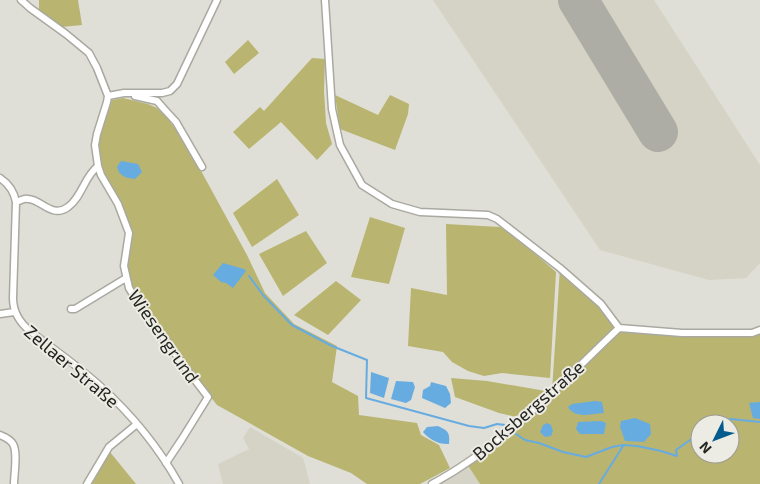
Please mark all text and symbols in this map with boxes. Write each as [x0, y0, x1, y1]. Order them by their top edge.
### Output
street label: Wiesengrund [124, 285, 204, 387]
street label: Zellaer Straße [20, 320, 124, 412]
street label: Bocksbergstraße [468, 356, 588, 464]
north arrow [690, 414, 740, 464]
text: N [695, 439, 715, 457]

